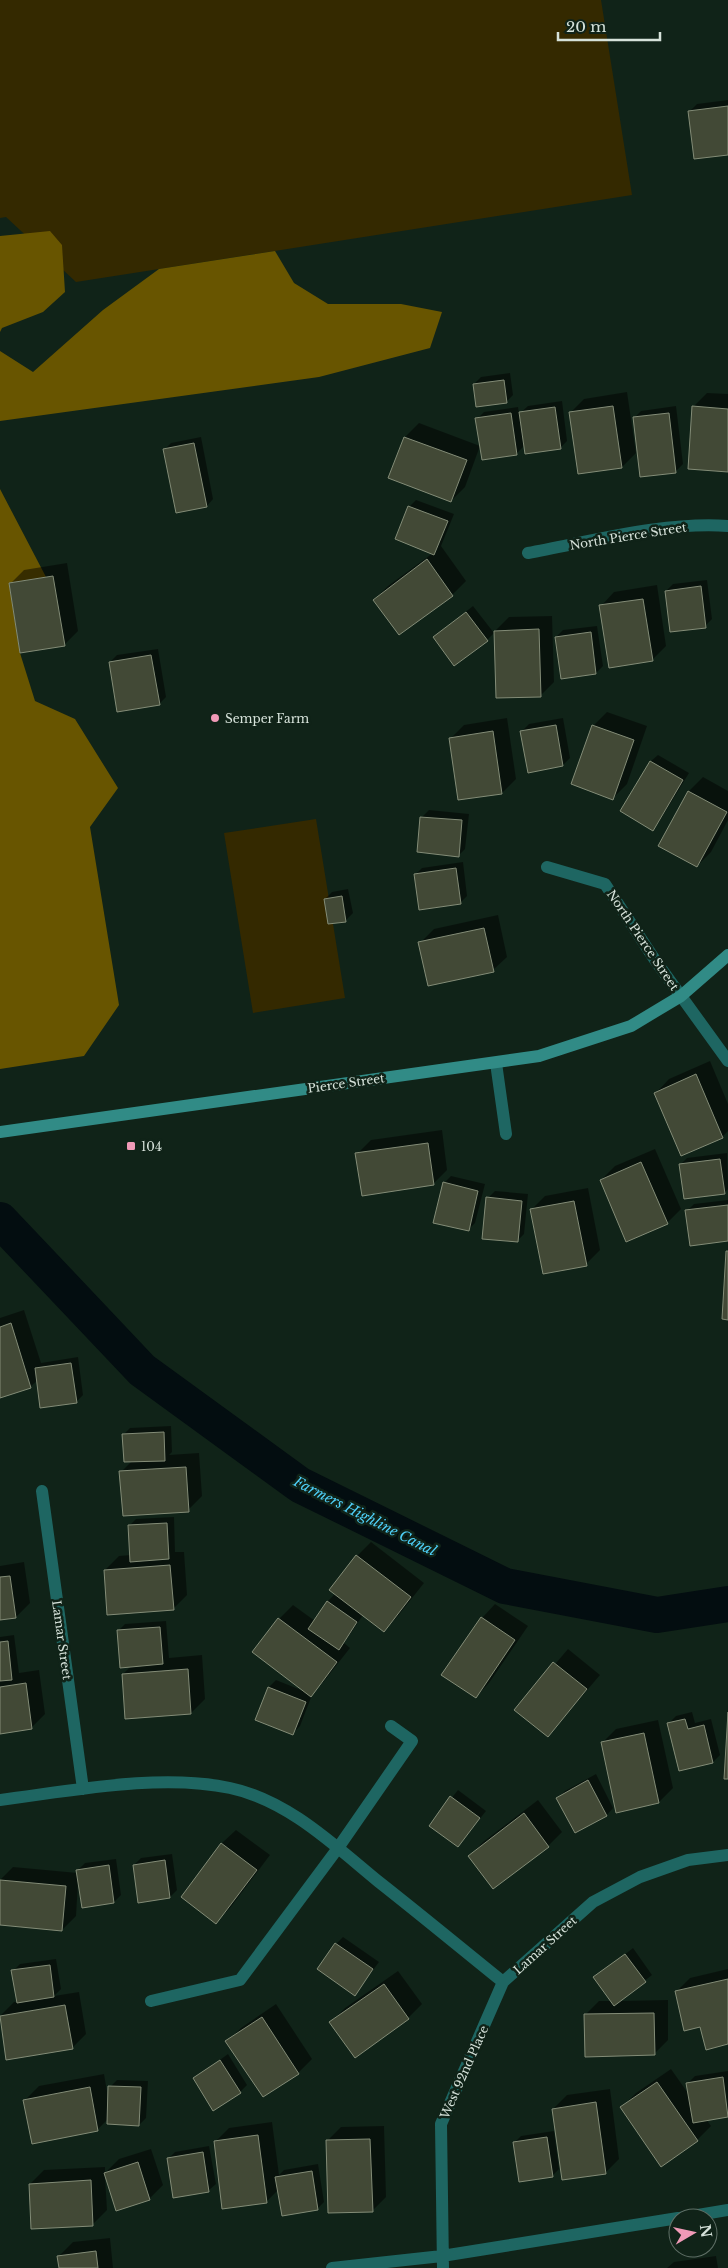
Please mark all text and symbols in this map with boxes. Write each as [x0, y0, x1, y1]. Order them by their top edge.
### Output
scale bar [558, 10, 660, 42]
text: 20 m [566, 17, 606, 36]
street label: North Pierce Street [569, 519, 688, 553]
place label: Semper Farm [225, 711, 309, 726]
marker: Semper Farm [209, 712, 221, 724]
street label: North Pierce Street [604, 887, 682, 993]
street label: Pierce Street [307, 1070, 386, 1096]
place label: 104 [141, 1139, 162, 1154]
marker: 104 [125, 1140, 137, 1152]
water label: Farmers Highline Canal [290, 1472, 440, 1560]
street label: Lamar Street [49, 1599, 75, 1681]
street label: Lamar Street [510, 1912, 580, 1977]
street label: West 92nd Place [436, 2023, 491, 2122]
north arrow [668, 2208, 718, 2258]
text: N [696, 2223, 716, 2239]

